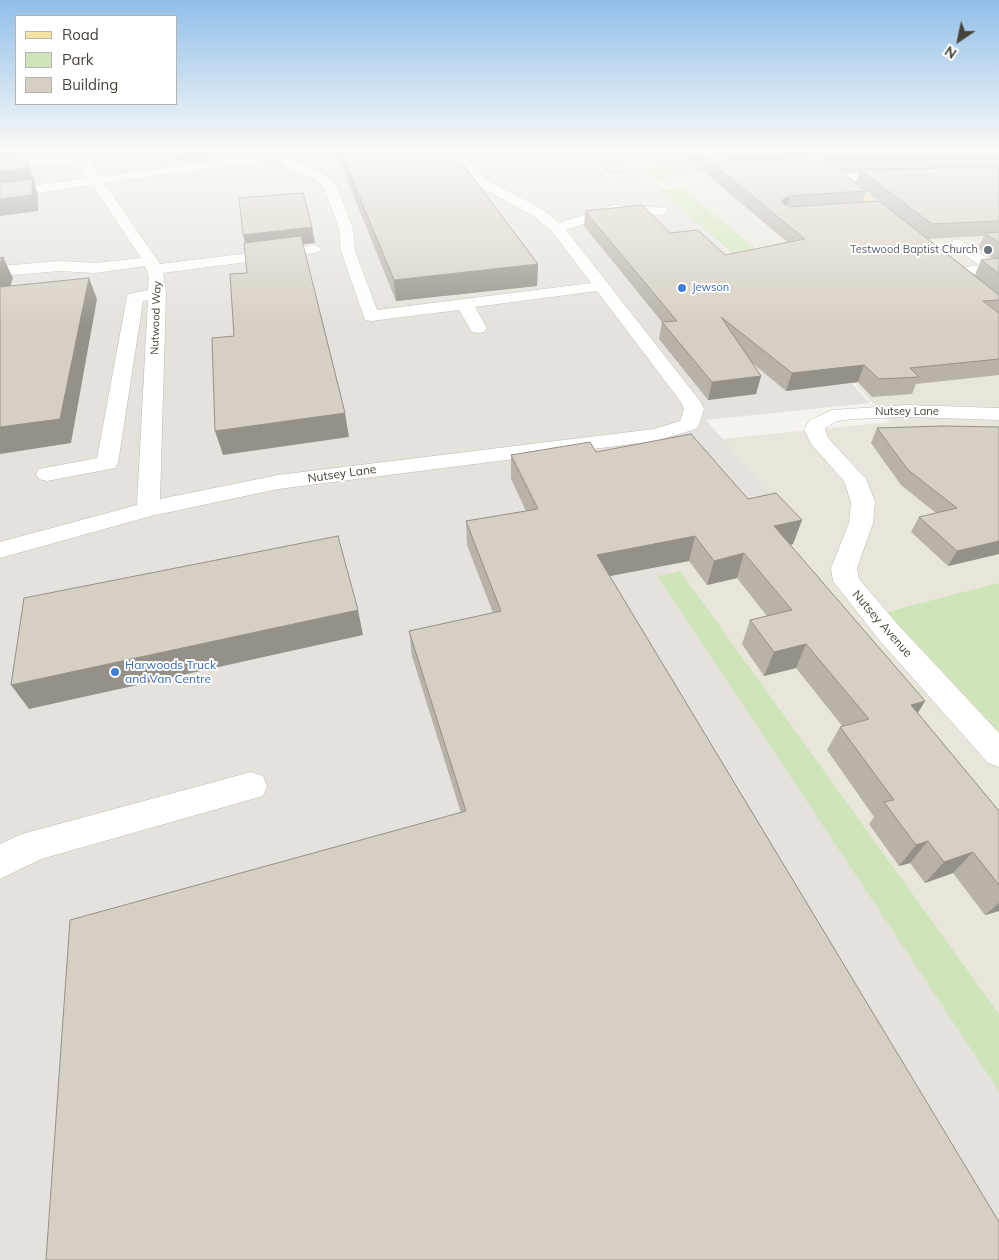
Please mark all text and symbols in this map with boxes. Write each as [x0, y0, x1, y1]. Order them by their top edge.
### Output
legend [15, 15, 178, 105]
north arrow [934, 15, 984, 65]
text: Road [62, 25, 99, 44]
text: N [941, 42, 960, 63]
text: Park [62, 50, 94, 69]
text: Building [62, 75, 118, 94]
place label: Testwood Baptist Church [850, 243, 978, 257]
marker: Testwood Baptist Church [982, 244, 994, 256]
street label: Nutwood Way [148, 281, 164, 355]
place label: Jewson [692, 281, 729, 295]
marker: Jewson [676, 282, 688, 294]
street label: Nutsey Lane [875, 405, 939, 419]
street label: Nutsey Lane [307, 462, 377, 486]
street label: Nutsey Avenue [849, 588, 915, 660]
place label: Harwoods Truck and Van Centre [125, 658, 216, 686]
marker: Harwoods Truck and Van Centre [109, 666, 121, 678]

